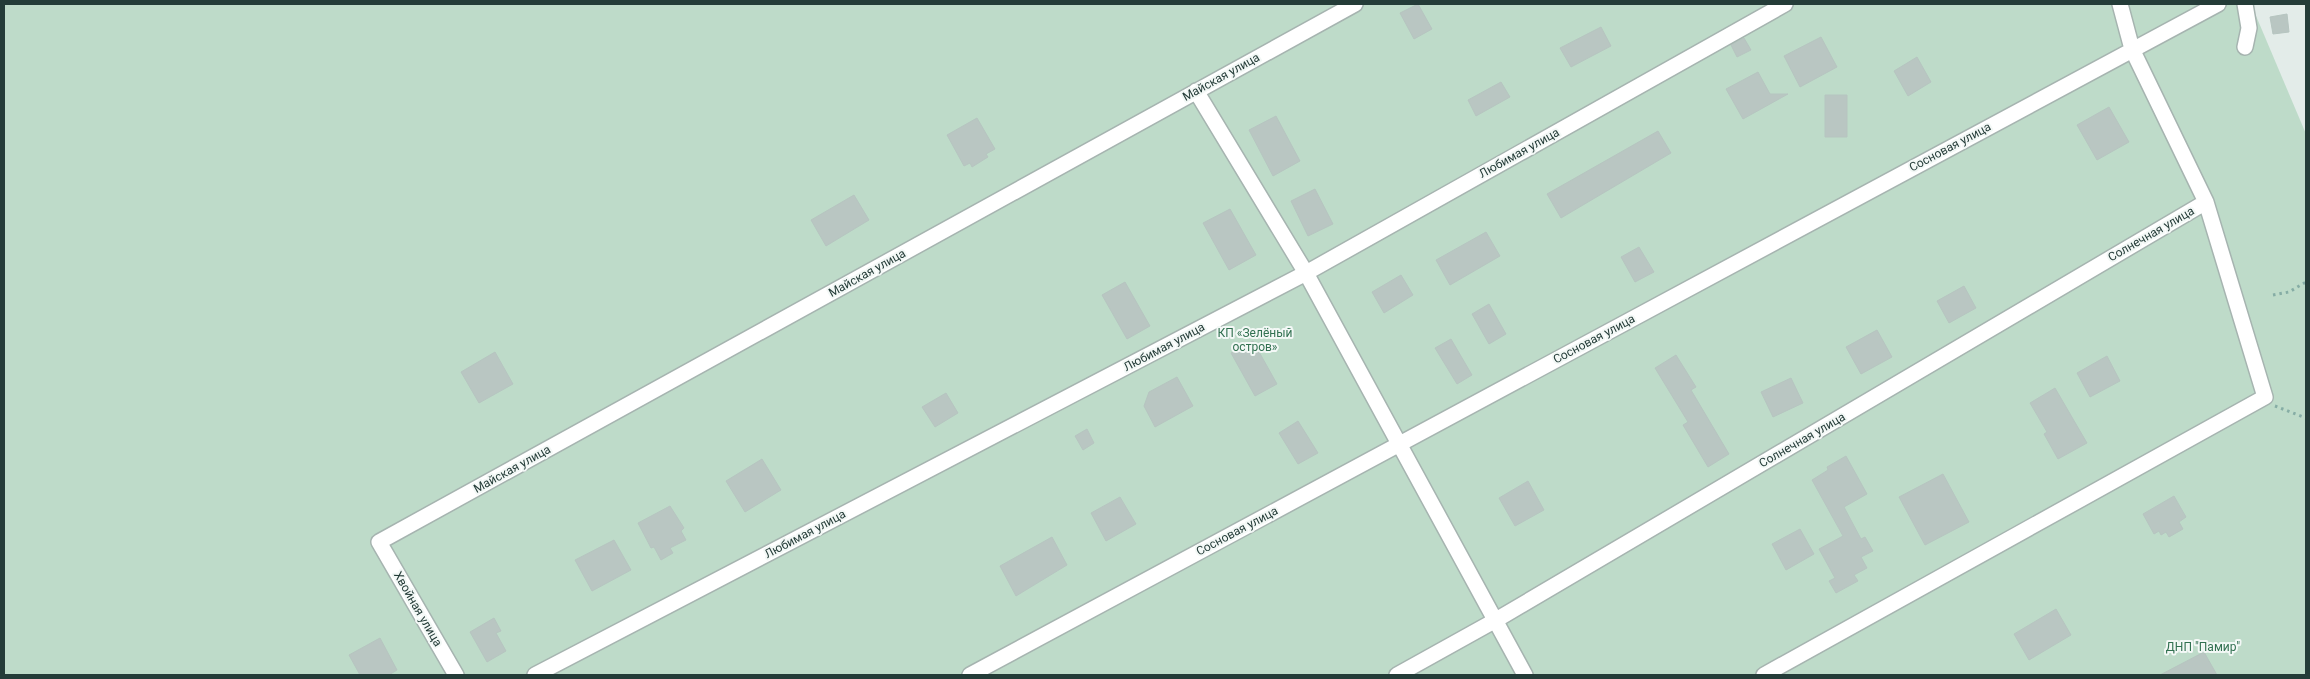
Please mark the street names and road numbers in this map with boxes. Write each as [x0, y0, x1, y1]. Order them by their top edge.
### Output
street label: Майская улица [1180, 50, 1262, 104]
street label: Сосновая улица [1907, 120, 1993, 174]
street label: Любимая улица [1476, 125, 1562, 181]
street label: Солнечная улица [2105, 204, 2197, 264]
street label: Майская улица [826, 246, 908, 300]
street label: Сосновая улица [1551, 312, 1637, 366]
street label: Любимая улица [1121, 320, 1207, 374]
street label: Солнечная улица [1756, 410, 1848, 470]
street label: Майская улица [471, 442, 553, 496]
street label: Сосновая улица [1194, 504, 1280, 558]
street label: Любимая улица [762, 507, 848, 561]
street label: Хвойная улица [391, 569, 445, 649]

